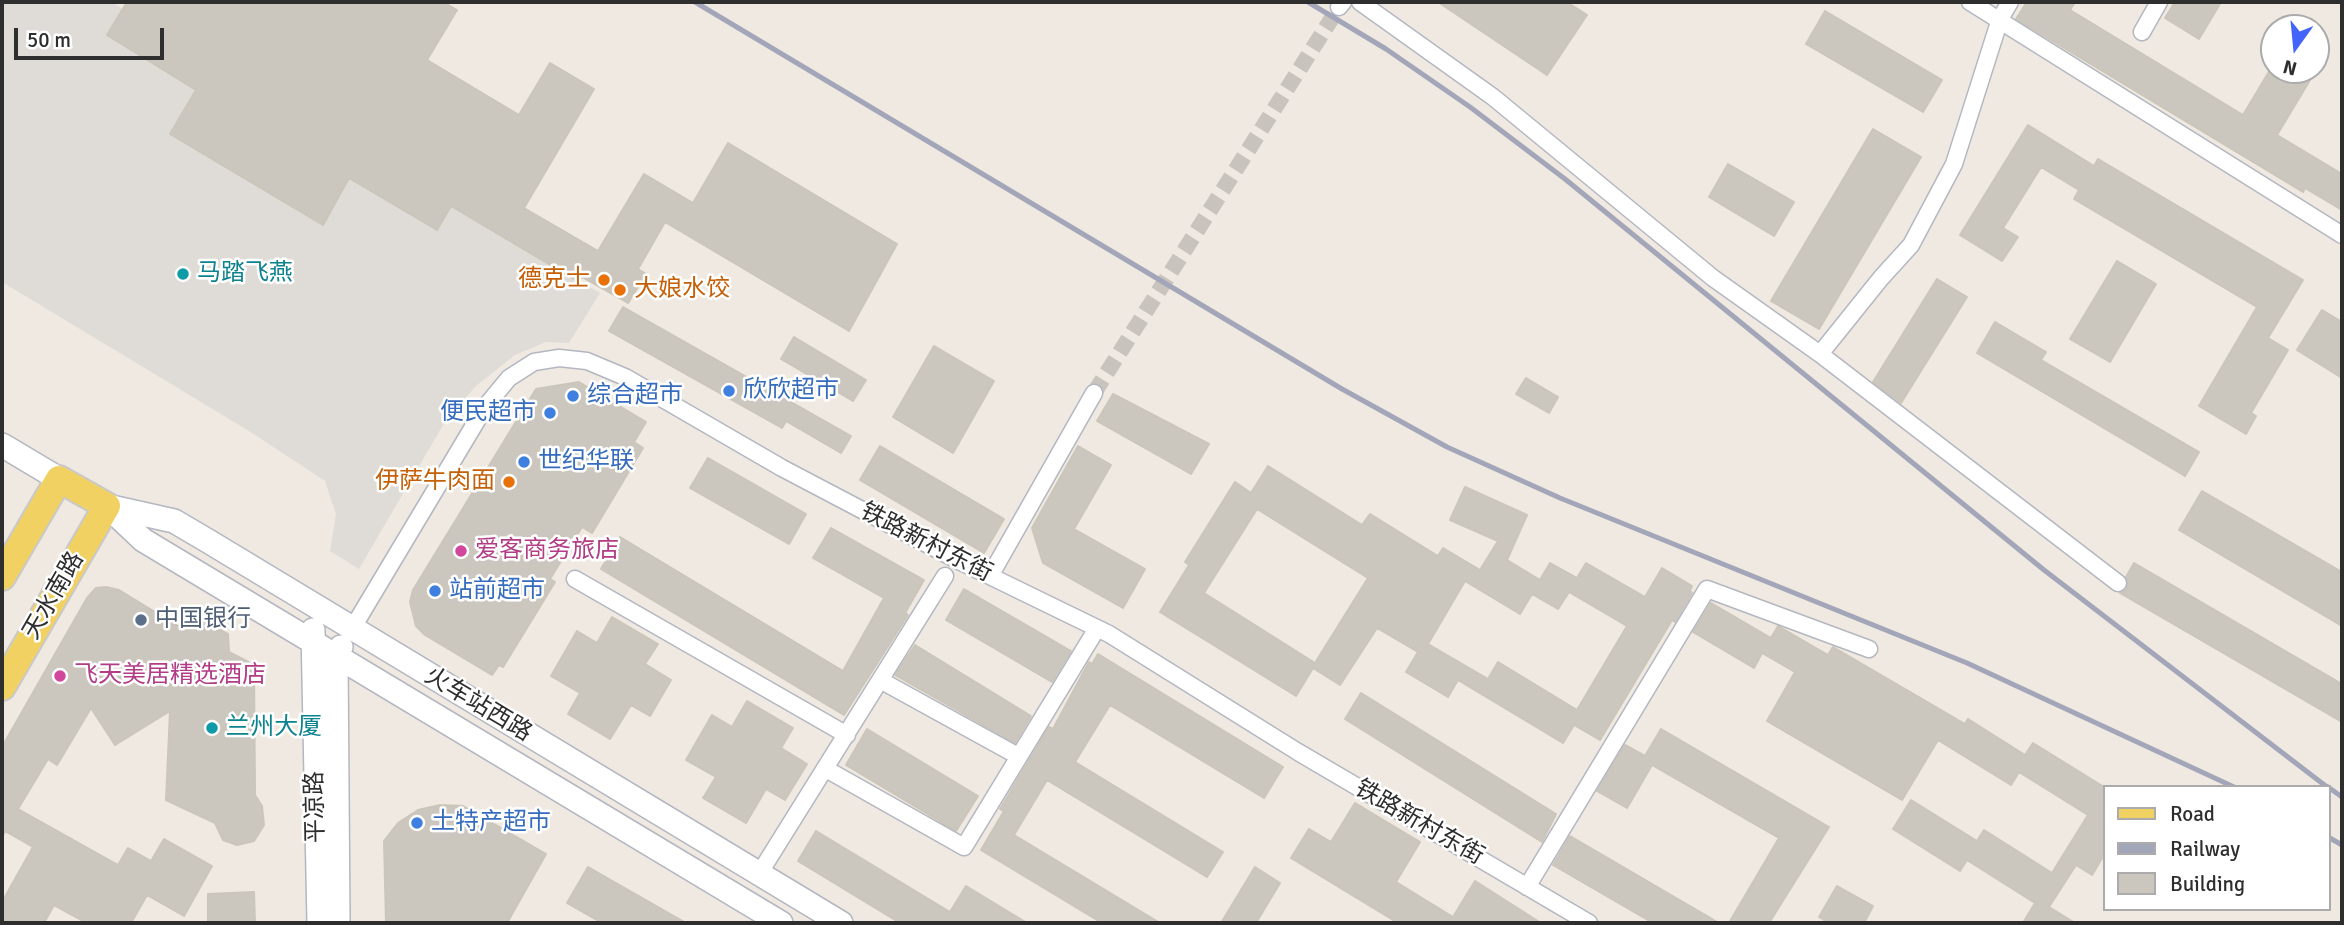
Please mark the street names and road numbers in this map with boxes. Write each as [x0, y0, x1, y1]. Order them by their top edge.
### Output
street label: 铁路新村东街 [855, 497, 997, 589]
street label: 天水南路 [18, 547, 90, 645]
street label: 火车站西路 [419, 662, 537, 748]
street label: 平凉路 [301, 771, 331, 843]
street label: 铁路新村东街 [1349, 775, 1489, 871]

